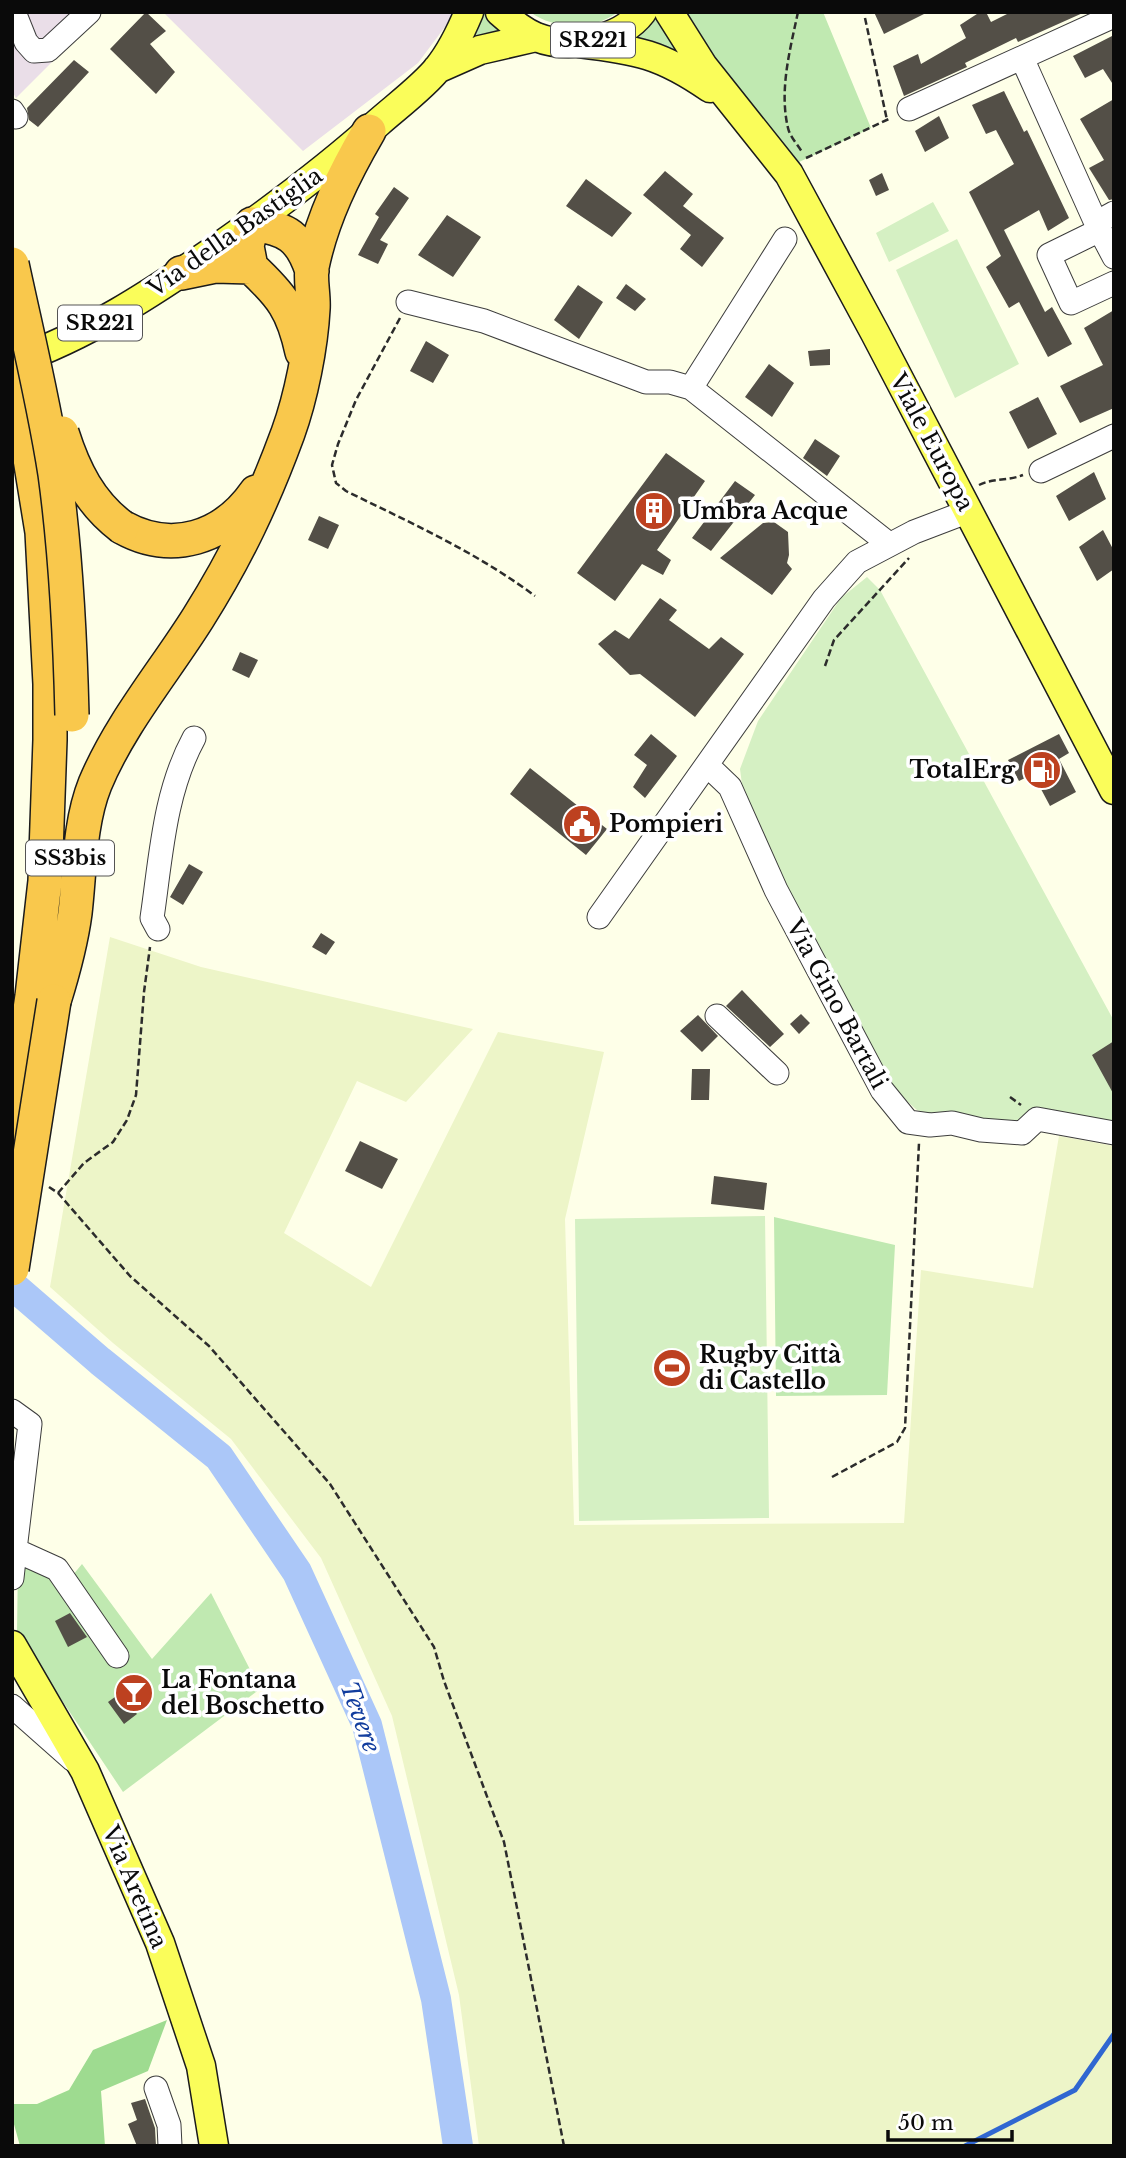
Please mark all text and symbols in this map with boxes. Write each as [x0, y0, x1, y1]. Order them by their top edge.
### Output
road number: SR221 [551, 22, 635, 58]
street label: Via della Bastiglia [141, 161, 328, 303]
road number: SR221 [58, 306, 142, 340]
street label: Viale Europa [884, 367, 980, 516]
building icon: Umbra Acque [633, 490, 675, 532]
place label: Umbra Acque [681, 497, 848, 525]
fuel station icon: TotalErg [1021, 749, 1063, 791]
place label: TotalErg [909, 756, 1016, 784]
public building icon: Pompieri [561, 803, 603, 845]
place label: Pompieri [609, 810, 723, 838]
road number: SS3bis [26, 840, 114, 876]
street label: Via Gino Bartali [780, 913, 894, 1094]
place label: Rugby Città di Castello [699, 1341, 841, 1395]
sports icon: Rugby Città di Castello [651, 1347, 693, 1389]
place label: La Fontana del Boschetto [161, 1666, 325, 1720]
bar icon: La Fontana del Boschetto [113, 1672, 155, 1714]
water label: Tevere [334, 1677, 387, 1756]
street label: Via Aretina [96, 1820, 174, 1953]
scale bar [888, 2098, 1012, 2142]
text: 50 m [898, 2110, 954, 2136]

